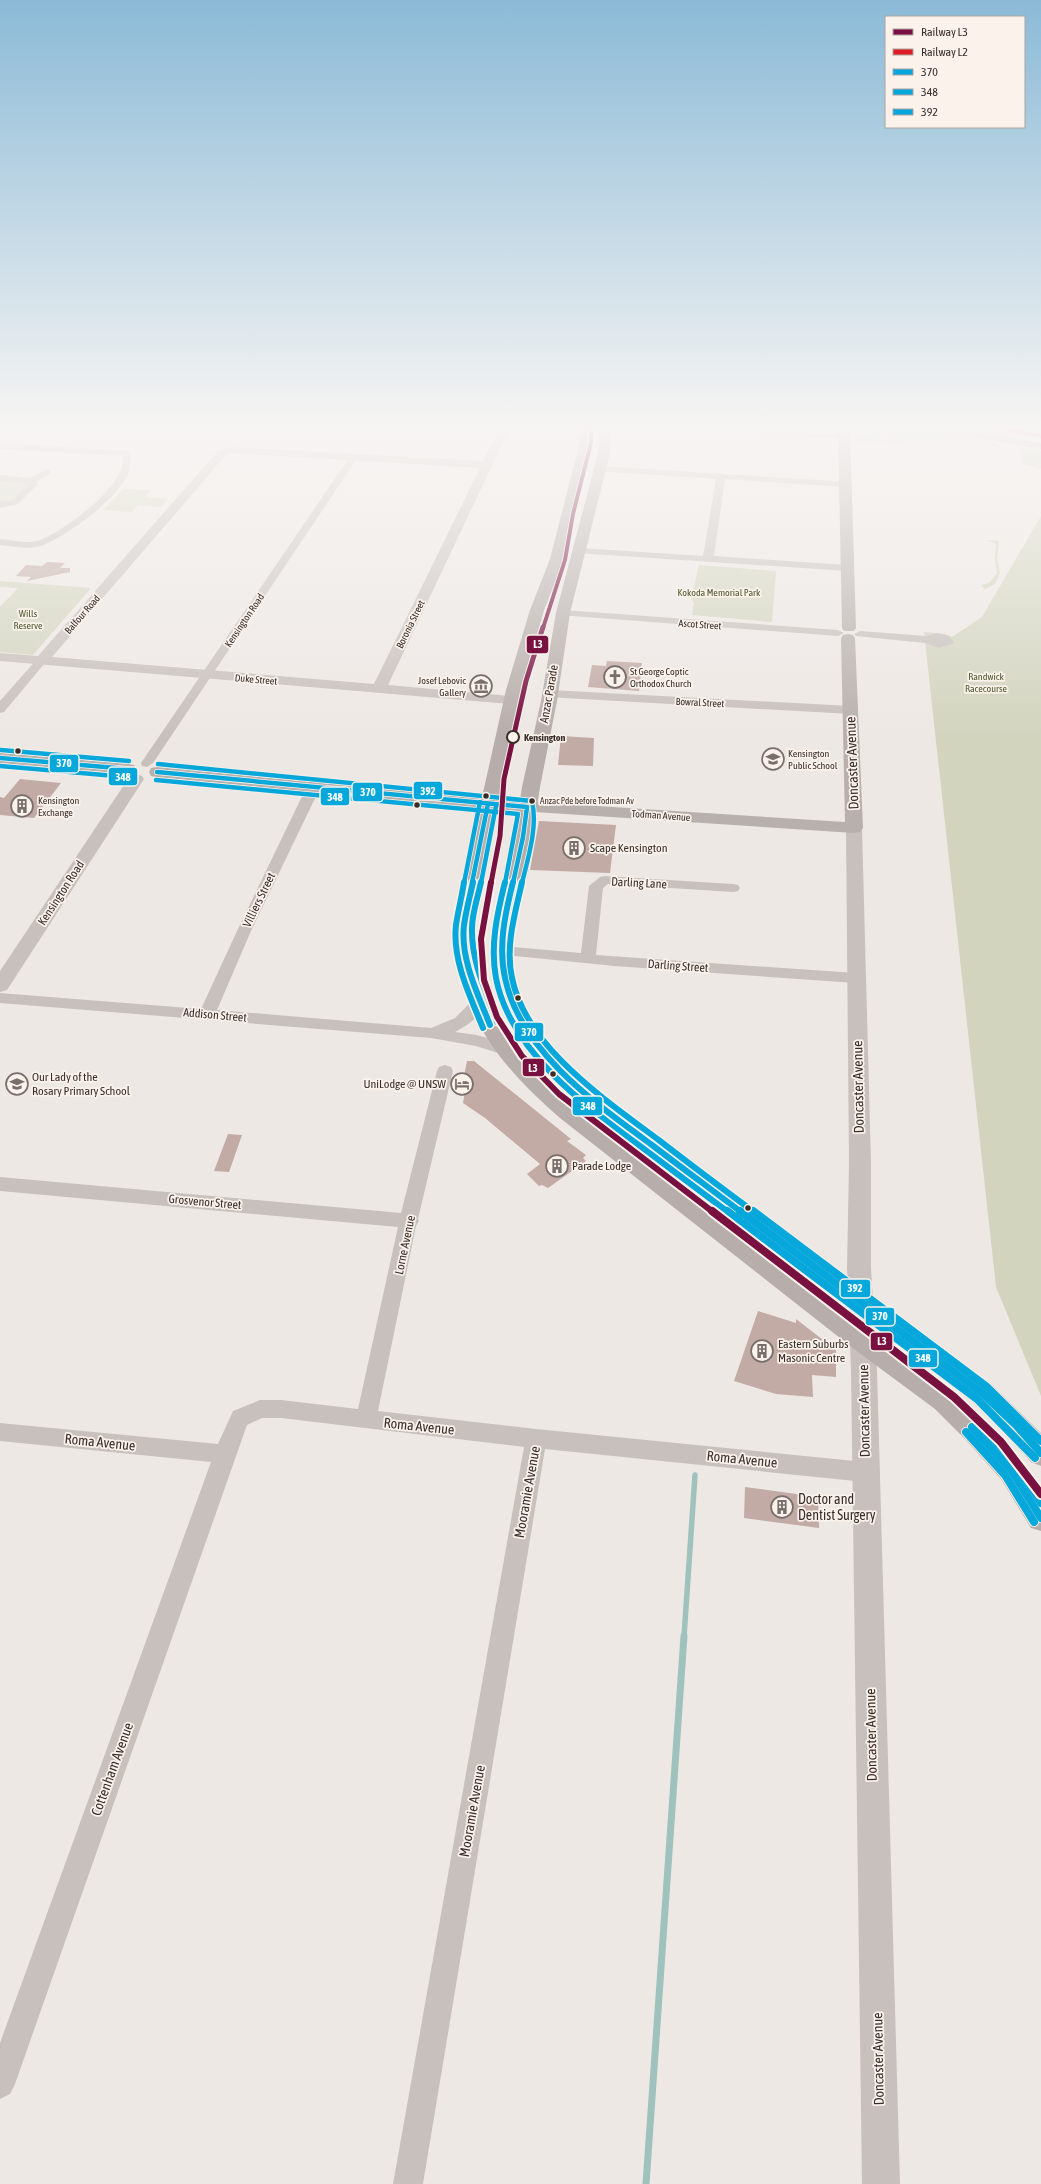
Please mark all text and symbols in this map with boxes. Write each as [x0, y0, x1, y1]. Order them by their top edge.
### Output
legend [885, 16, 1025, 128]
text: Railway L3 [921, 25, 968, 39]
text: Railway L2 [921, 45, 968, 59]
text: 370 [921, 65, 938, 79]
text: 348 [921, 85, 938, 99]
text: 392 [921, 105, 938, 119]
park label: Kokoda Memorial Park [678, 587, 761, 598]
street label: Kensington Road [223, 591, 266, 649]
street label: Balfour Road [63, 593, 102, 636]
street label: Boronia Street [394, 598, 427, 650]
park label: Wills Reserve [13, 608, 43, 631]
street label: Ascot Street [678, 618, 722, 631]
line badge: L3 [526, 635, 549, 654]
text: L3 [533, 638, 543, 650]
street label: Anzac Parade [537, 664, 561, 724]
church icon: St George Coptic Orthodox Church [602, 664, 628, 690]
place label: St George Coptic Orthodox Church [630, 666, 692, 689]
park label: Randwick Racecourse [965, 671, 1008, 694]
street label: Duke Street [234, 672, 278, 687]
museum icon: Josef Lebovic Gallery [468, 673, 494, 699]
place label: Josef Lebovic Gallery [418, 675, 466, 698]
street label: Bowral Street [675, 696, 725, 709]
street label: Doncaster Avenue [842, 716, 862, 810]
marker: Kensington [506, 730, 520, 744]
place label: Kensington [524, 732, 566, 743]
unlabelled marker [13, 746, 23, 756]
school or university icon: Kensington Public School [760, 746, 786, 772]
place label: Kensington Public School [788, 748, 838, 771]
line badge: 370 [49, 754, 79, 773]
text: 370 [56, 757, 72, 769]
line badge: 348 [108, 767, 138, 786]
text: 348 [115, 771, 131, 783]
line badge: 392 [413, 781, 443, 800]
line badge: 370 [352, 782, 383, 802]
text: 392 [420, 785, 436, 797]
text: 370 [360, 786, 376, 798]
line badge: 348 [320, 787, 350, 806]
text: 348 [327, 791, 343, 803]
unlabelled marker [481, 791, 491, 801]
building icon: Kensington Exchange [9, 793, 35, 819]
place label: Kensington Exchange [38, 795, 80, 818]
marker: Anzac Pde before Todman Av [527, 796, 537, 806]
place label: Anzac Pde before Todman Av [540, 796, 634, 806]
unlabelled marker [412, 800, 422, 810]
street label: Todman Avenue [631, 808, 691, 823]
building icon: Scape Kensington [561, 835, 587, 861]
place label: Scape Kensington [590, 841, 668, 855]
street label: Kensington Road [35, 858, 87, 928]
street label: Villiers Street [240, 870, 278, 930]
street label: Darling Lane [611, 875, 667, 891]
street label: Darling Street [647, 957, 709, 975]
unlabelled marker [513, 993, 523, 1003]
street label: Addison Street [183, 1005, 248, 1025]
line badge: 370 [514, 1022, 544, 1042]
text: 370 [521, 1026, 537, 1038]
street label: Doncaster Avenue [849, 1040, 867, 1134]
line badge: L3 [522, 1058, 545, 1077]
text: L3 [528, 1062, 538, 1074]
unlabelled marker [548, 1069, 558, 1079]
place label: Our Lady of the Rosary Primary School [32, 1070, 131, 1098]
school or university icon: Our Lady of the Rosary Primary School [4, 1071, 30, 1097]
hotel icon: UniLodge @ UNSW [449, 1071, 475, 1097]
place label: UniLodge @ UNSW [363, 1077, 446, 1091]
line badge: 348 [572, 1096, 603, 1116]
text: 348 [580, 1100, 596, 1112]
building icon: Parade Lodge [544, 1153, 570, 1179]
place label: Parade Lodge [572, 1159, 631, 1173]
street label: Grosvenor Street [168, 1192, 243, 1212]
unlabelled marker [743, 1203, 753, 1213]
street label: Lorne Avenue [392, 1214, 418, 1276]
line badge: 392 [840, 1279, 871, 1298]
text: 392 [847, 1282, 863, 1294]
line badge: 370 [865, 1307, 895, 1326]
text: 370 [872, 1310, 888, 1322]
line badge: L3 [870, 1332, 893, 1351]
text: L3 [877, 1335, 887, 1347]
place label: Eastern Suburbs Masonic Centre [778, 1337, 849, 1365]
building icon: Eastern Suburbs Masonic Centre [749, 1338, 775, 1364]
line badge: 348 [908, 1349, 938, 1368]
text: 348 [915, 1352, 931, 1364]
street label: Doncaster Avenue [855, 1364, 873, 1458]
street label: Roma Avenue [383, 1414, 455, 1438]
street label: Roma Avenue [64, 1430, 136, 1454]
street label: Mooramie Avenue [511, 1445, 543, 1539]
street label: Roma Avenue [706, 1447, 778, 1471]
place label: Doctor and Dentist Surgery [798, 1491, 876, 1523]
building icon: Doctor and Dentist Surgery [769, 1494, 795, 1520]
street label: Doncaster Avenue [862, 1688, 880, 1782]
street label: Cottenham Avenue [88, 1720, 136, 1818]
street label: Mooramie Avenue [456, 1764, 488, 1858]
street label: Doncaster Avenue [869, 2012, 887, 2106]

